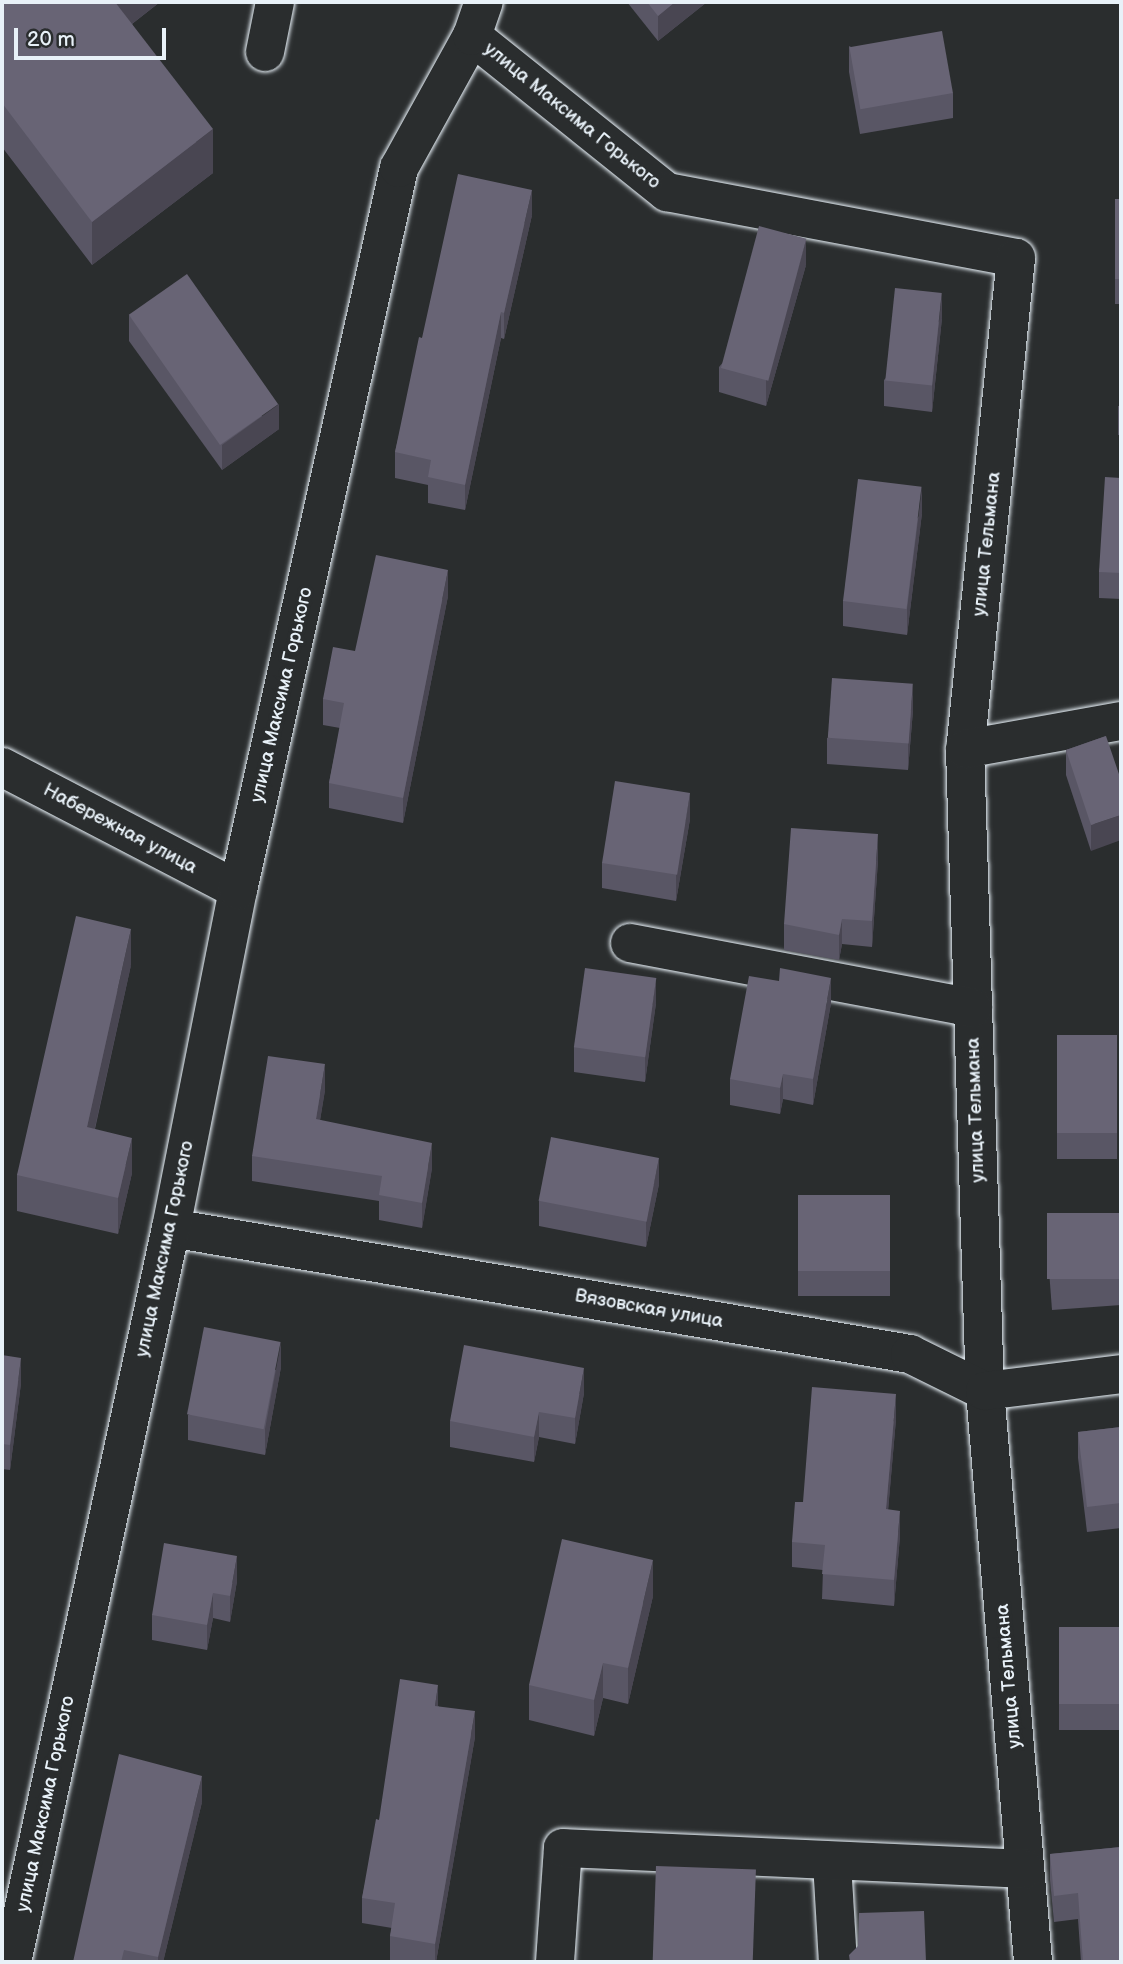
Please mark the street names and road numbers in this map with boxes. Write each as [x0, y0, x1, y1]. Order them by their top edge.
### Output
street label: улица Максима Горького [479, 38, 665, 194]
street label: улица Тельмана [968, 471, 1006, 617]
street label: улица Максима Горького [246, 585, 318, 805]
street label: Набережная улица [39, 779, 201, 879]
street label: улица Тельмана [962, 1037, 990, 1183]
street label: улица Максима Горького [131, 1139, 199, 1359]
street label: Вязовская улица [573, 1285, 725, 1333]
street label: улица Тельмана [991, 1603, 1027, 1749]
street label: улица Максима Горького [12, 1694, 80, 1914]

